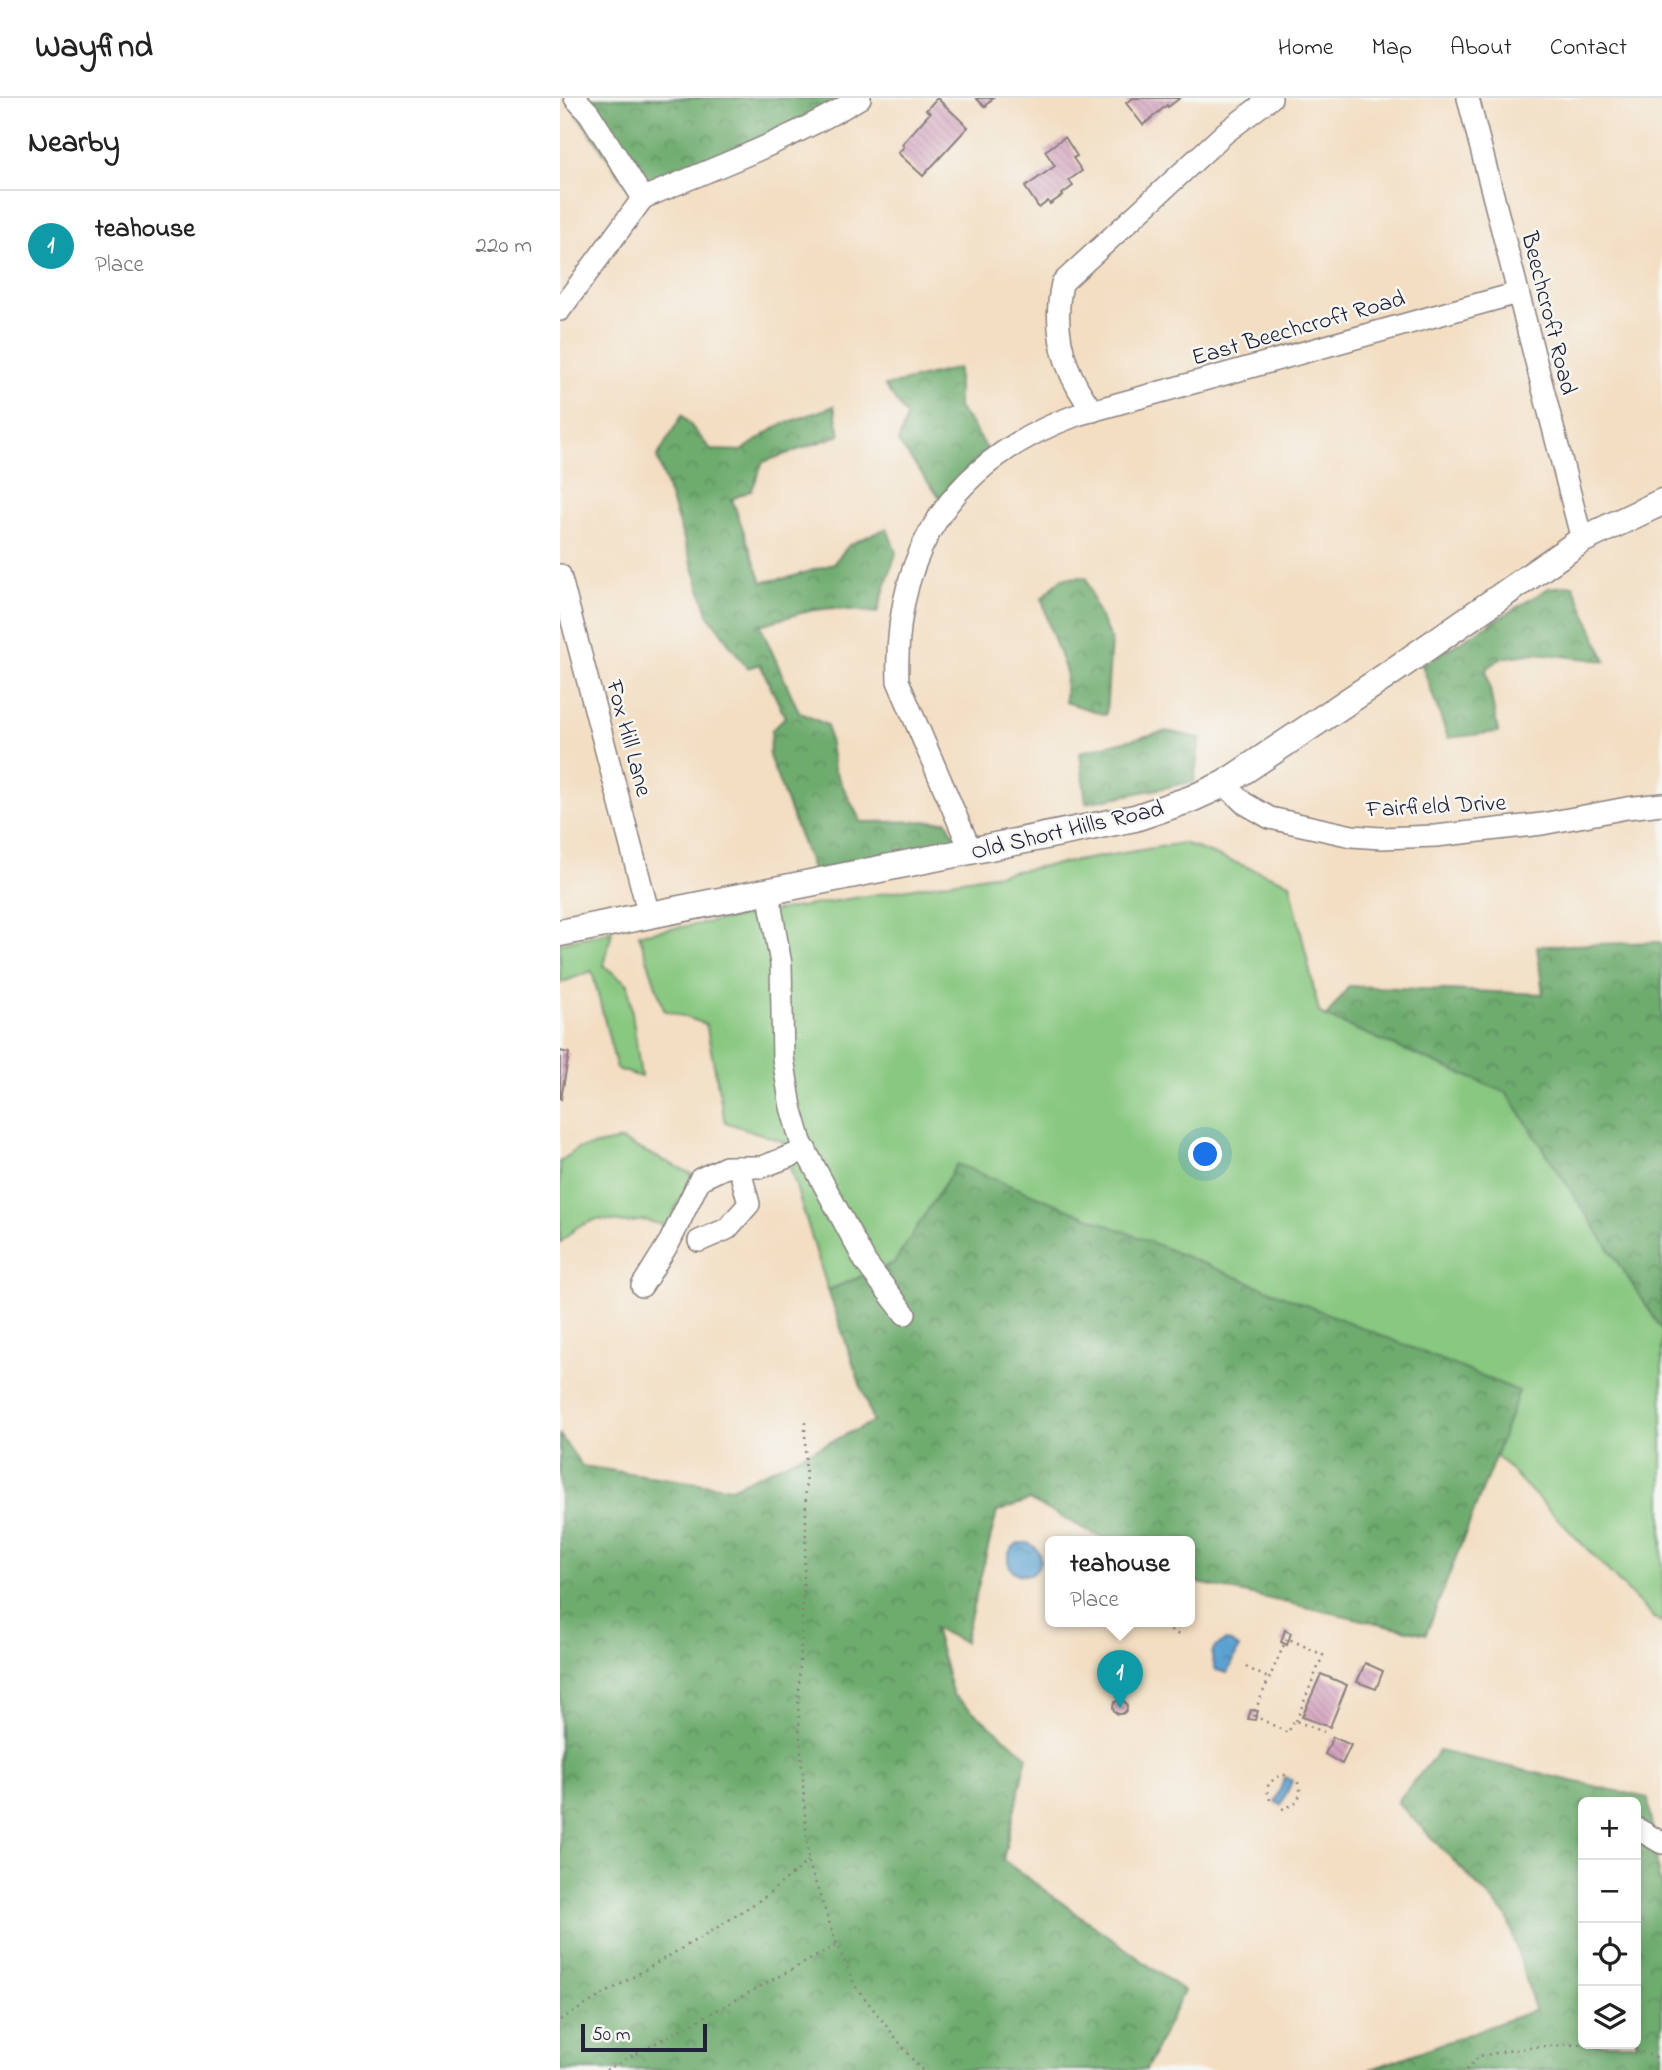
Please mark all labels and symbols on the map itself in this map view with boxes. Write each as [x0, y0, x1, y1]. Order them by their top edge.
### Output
street label: Beechcroft Road [1510, 228, 1585, 399]
street label: East Beechcroft Road [1188, 282, 1410, 377]
street label: Fox Hill Lane [595, 675, 660, 801]
street label: Fairfield Drive [1364, 786, 1507, 829]
street label: Old Short Hills Road [968, 792, 1168, 871]
your location [1188, 1137, 1222, 1171]
pin: 1 [1097, 1650, 1143, 1708]
scale bar [581, 2021, 707, 2053]

